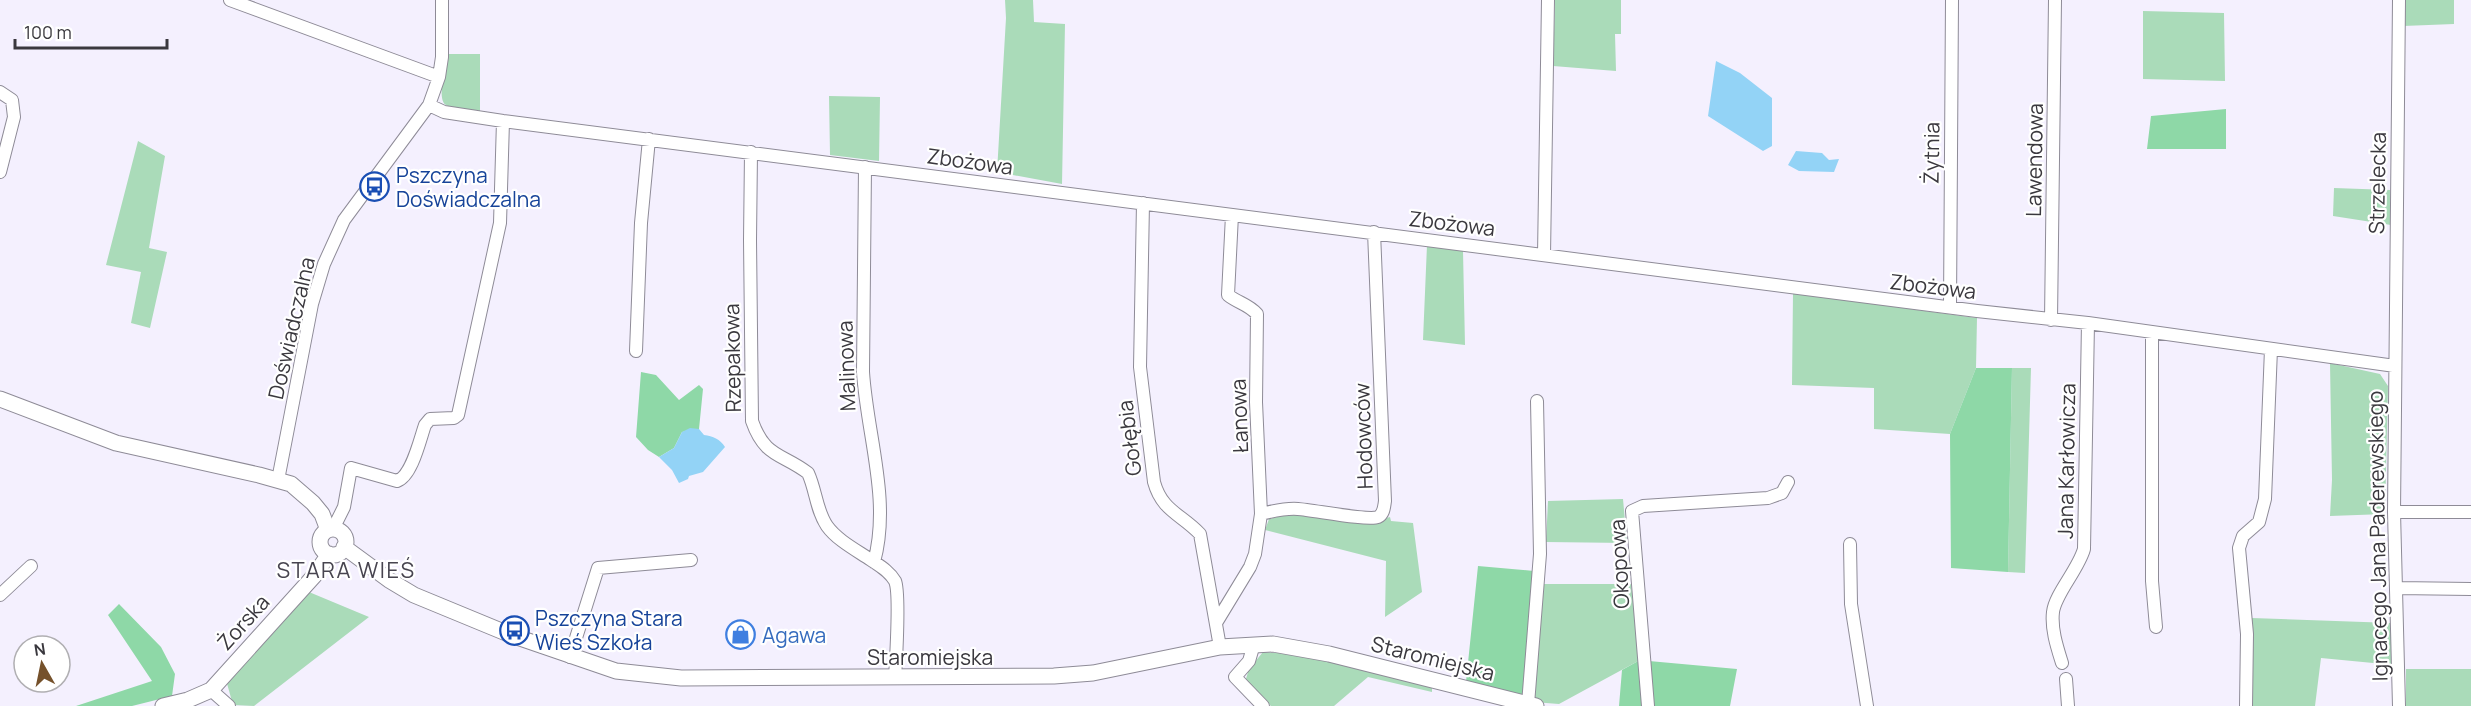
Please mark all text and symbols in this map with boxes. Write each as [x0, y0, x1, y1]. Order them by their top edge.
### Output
scale bar [15, 12, 166, 50]
text: 100 m [24, 20, 72, 44]
street label: Lawendowa [2019, 103, 2049, 217]
street label: Żytnia [1916, 122, 1946, 184]
street label: Strzelecka [2362, 132, 2392, 234]
street label: Zbożowa [925, 141, 1015, 181]
place label: Pszczyna Doświadczalna [396, 161, 541, 213]
bus stop icon: Pszczyna Doświadczalna [359, 171, 391, 203]
street label: Zbożowa [1407, 204, 1497, 242]
street label: Doświadczalna [261, 254, 321, 402]
street label: Zbożowa [1888, 267, 1978, 305]
street label: Rzepakowa [717, 303, 747, 413]
street label: Malinowa [830, 320, 862, 412]
street label: Łanowa [1224, 378, 1254, 454]
street label: Hodowców [1347, 382, 1379, 490]
street label: Jana Karłowicza [2051, 383, 2081, 539]
street label: Ignacego Jana Paderewskiego [2360, 390, 2394, 682]
street label: Gołębia [1110, 399, 1148, 477]
street label: Okopowa [1603, 519, 1635, 609]
district label: STARA WIEŚ [276, 555, 416, 585]
street label: Żorska [211, 588, 275, 656]
place label: Pszczyna Stara Wieś Szkoła [535, 604, 683, 656]
bus stop icon: Pszczyna Stara Wieś Szkoła [498, 614, 530, 646]
shop icon: Agawa [725, 619, 757, 651]
place label: Agawa [762, 621, 826, 649]
street label: Staromiejska [1368, 629, 1498, 687]
north arrow [12, 634, 72, 694]
text: N [32, 637, 47, 661]
street label: Staromiejska [867, 643, 993, 671]

